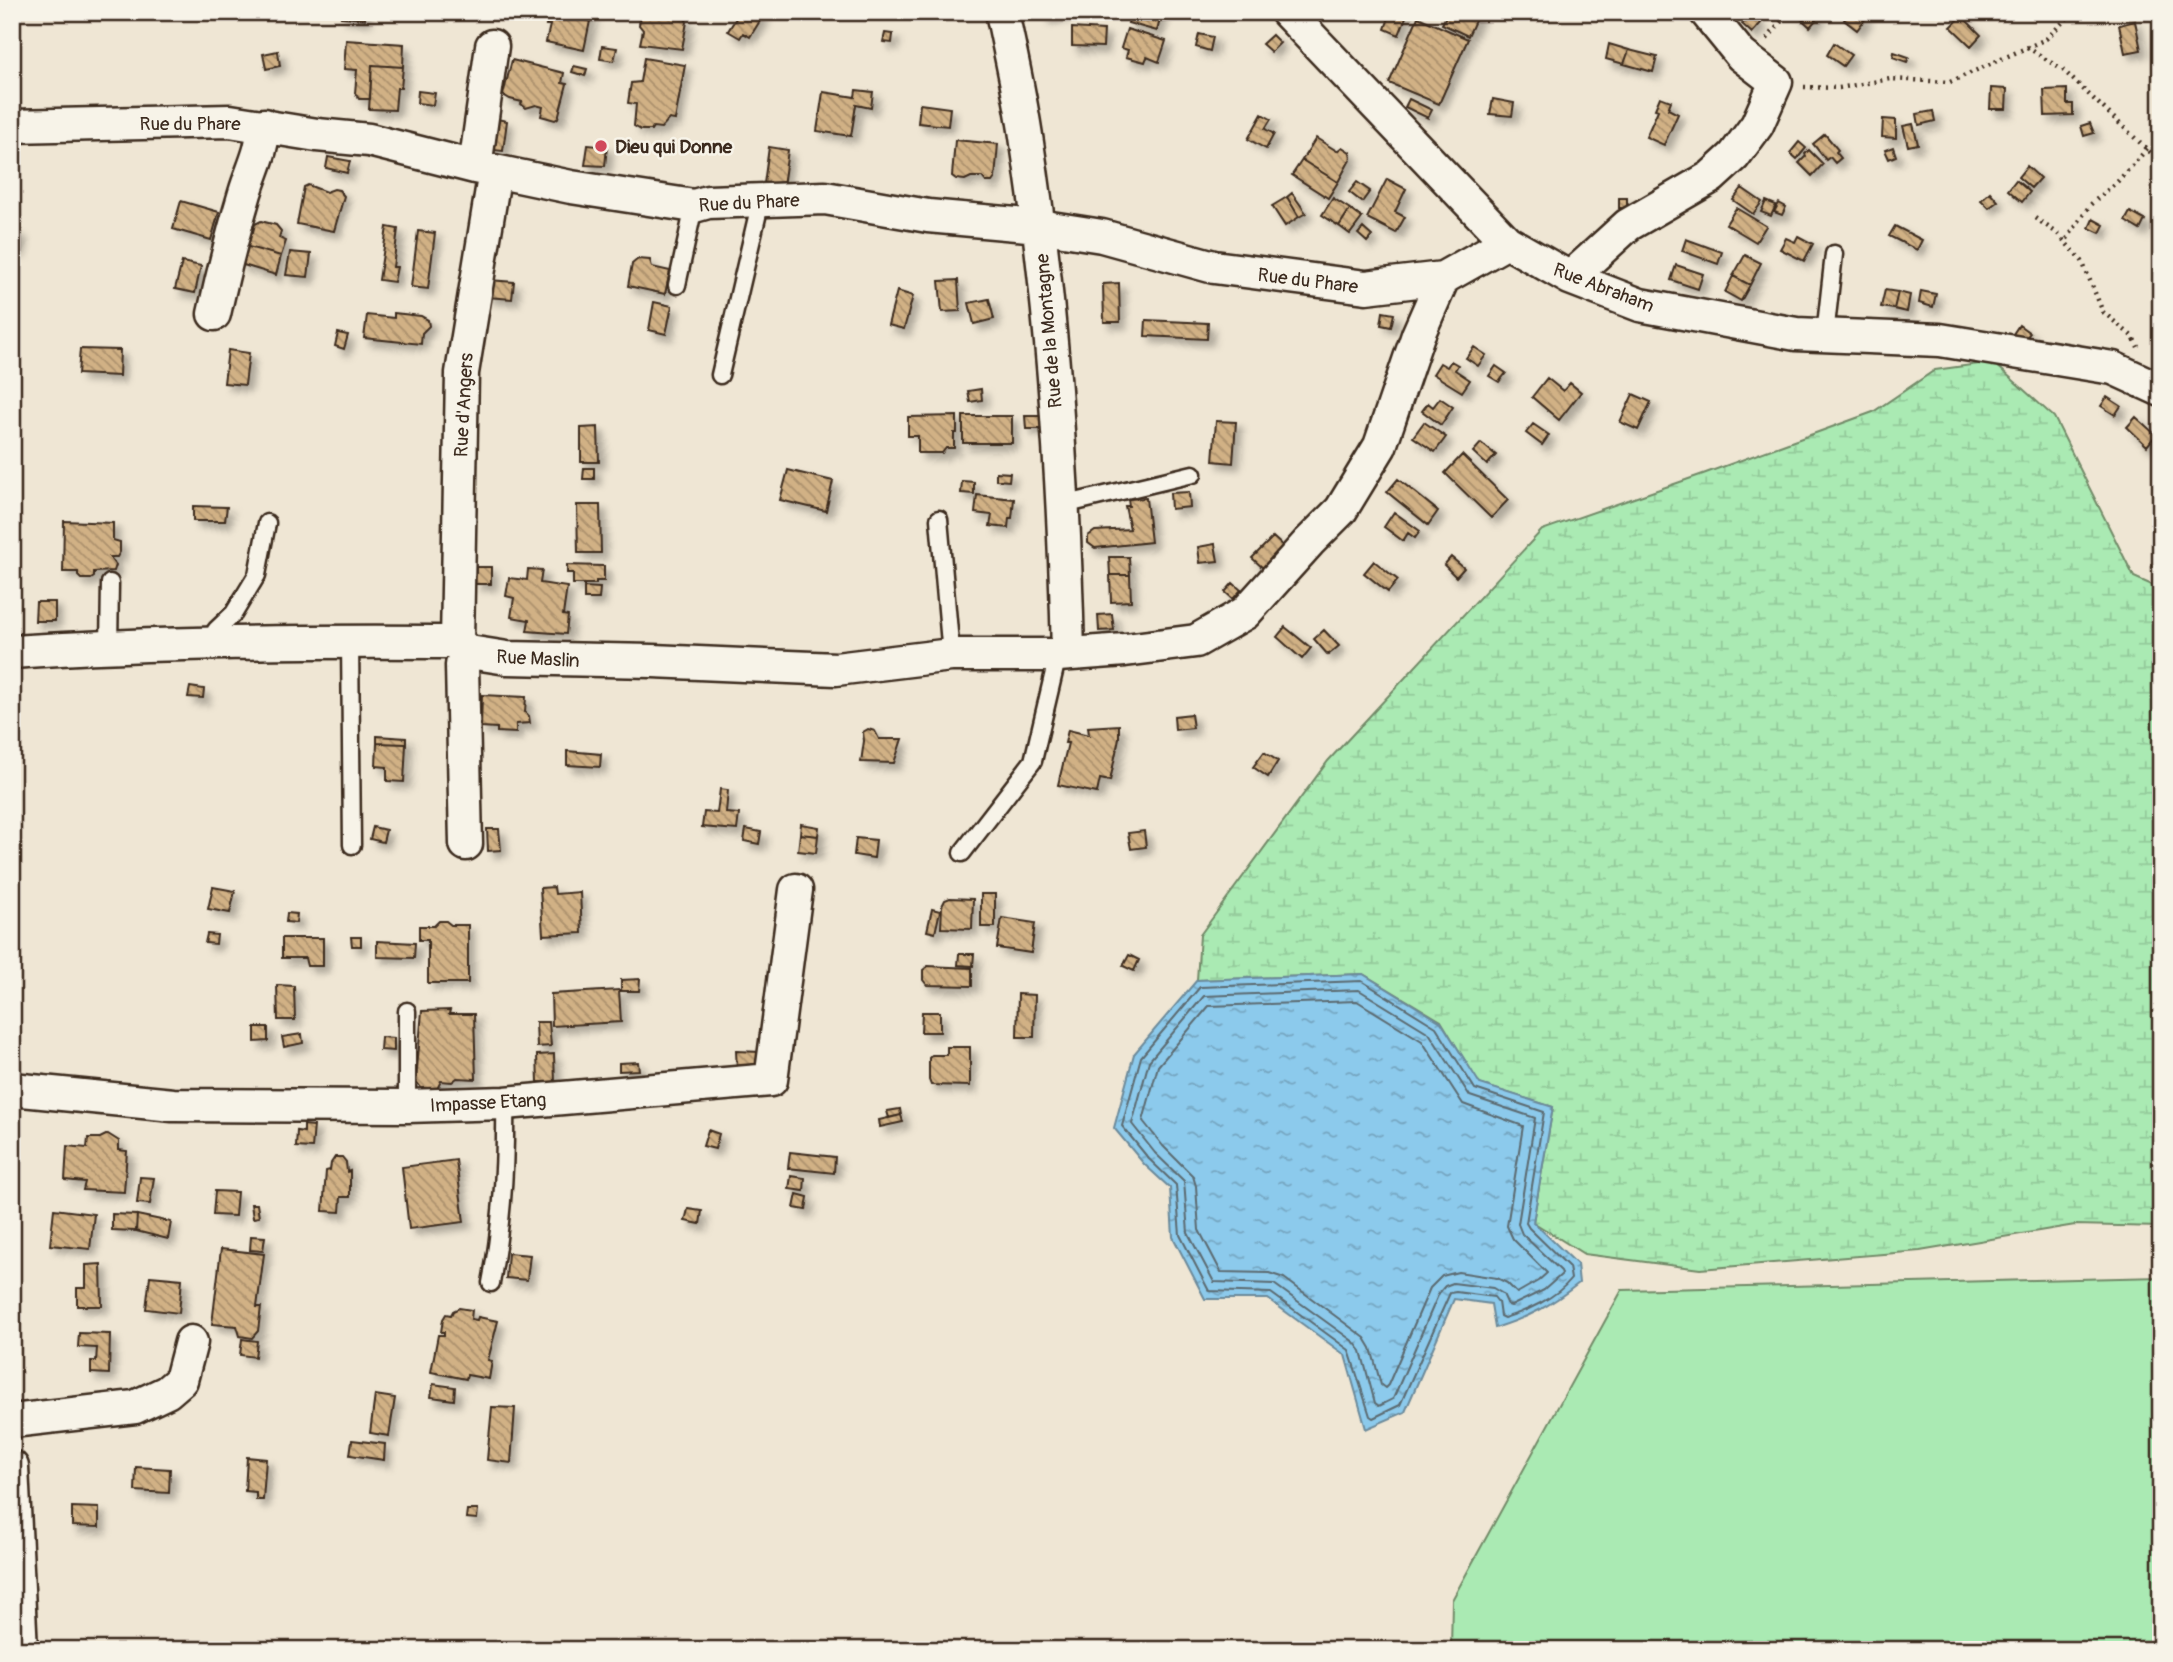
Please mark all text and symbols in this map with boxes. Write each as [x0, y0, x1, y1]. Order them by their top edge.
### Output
street label: Rue du Phare [139, 112, 241, 136]
place label: Dieu qui Donne [615, 135, 733, 159]
marker: Dieu qui Donne [593, 138, 609, 154]
street label: Rue du Phare [698, 188, 801, 218]
street label: Rue de la Montagne [1030, 252, 1068, 409]
street label: Rue Abraham [1550, 258, 1658, 318]
street label: Rue du Phare [1256, 263, 1360, 299]
street label: Rue d'Angers [449, 352, 479, 458]
street label: Rue Maslin [496, 645, 580, 673]
street label: Impasse Etang [429, 1088, 547, 1118]

